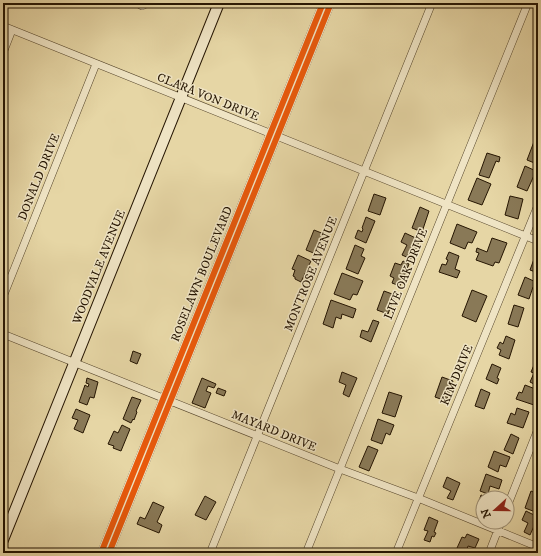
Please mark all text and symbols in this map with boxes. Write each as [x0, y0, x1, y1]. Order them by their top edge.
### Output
street label: CLARA VON DRIVE [155, 70, 262, 124]
street label: DONALD DRIVE [15, 131, 63, 223]
street label: ROSELAWN BOULEVARD [168, 204, 236, 344]
street label: WOODVALE AVENUE [69, 207, 129, 327]
street label: MONTROSE AVENUE [281, 214, 341, 334]
street label: LIVE OAK DRIVE [381, 226, 431, 322]
street label: KIM DRIVE [437, 342, 477, 408]
street label: MAYARD DRIVE [229, 407, 319, 455]
north arrow [475, 490, 515, 530]
text: N [478, 507, 495, 520]

